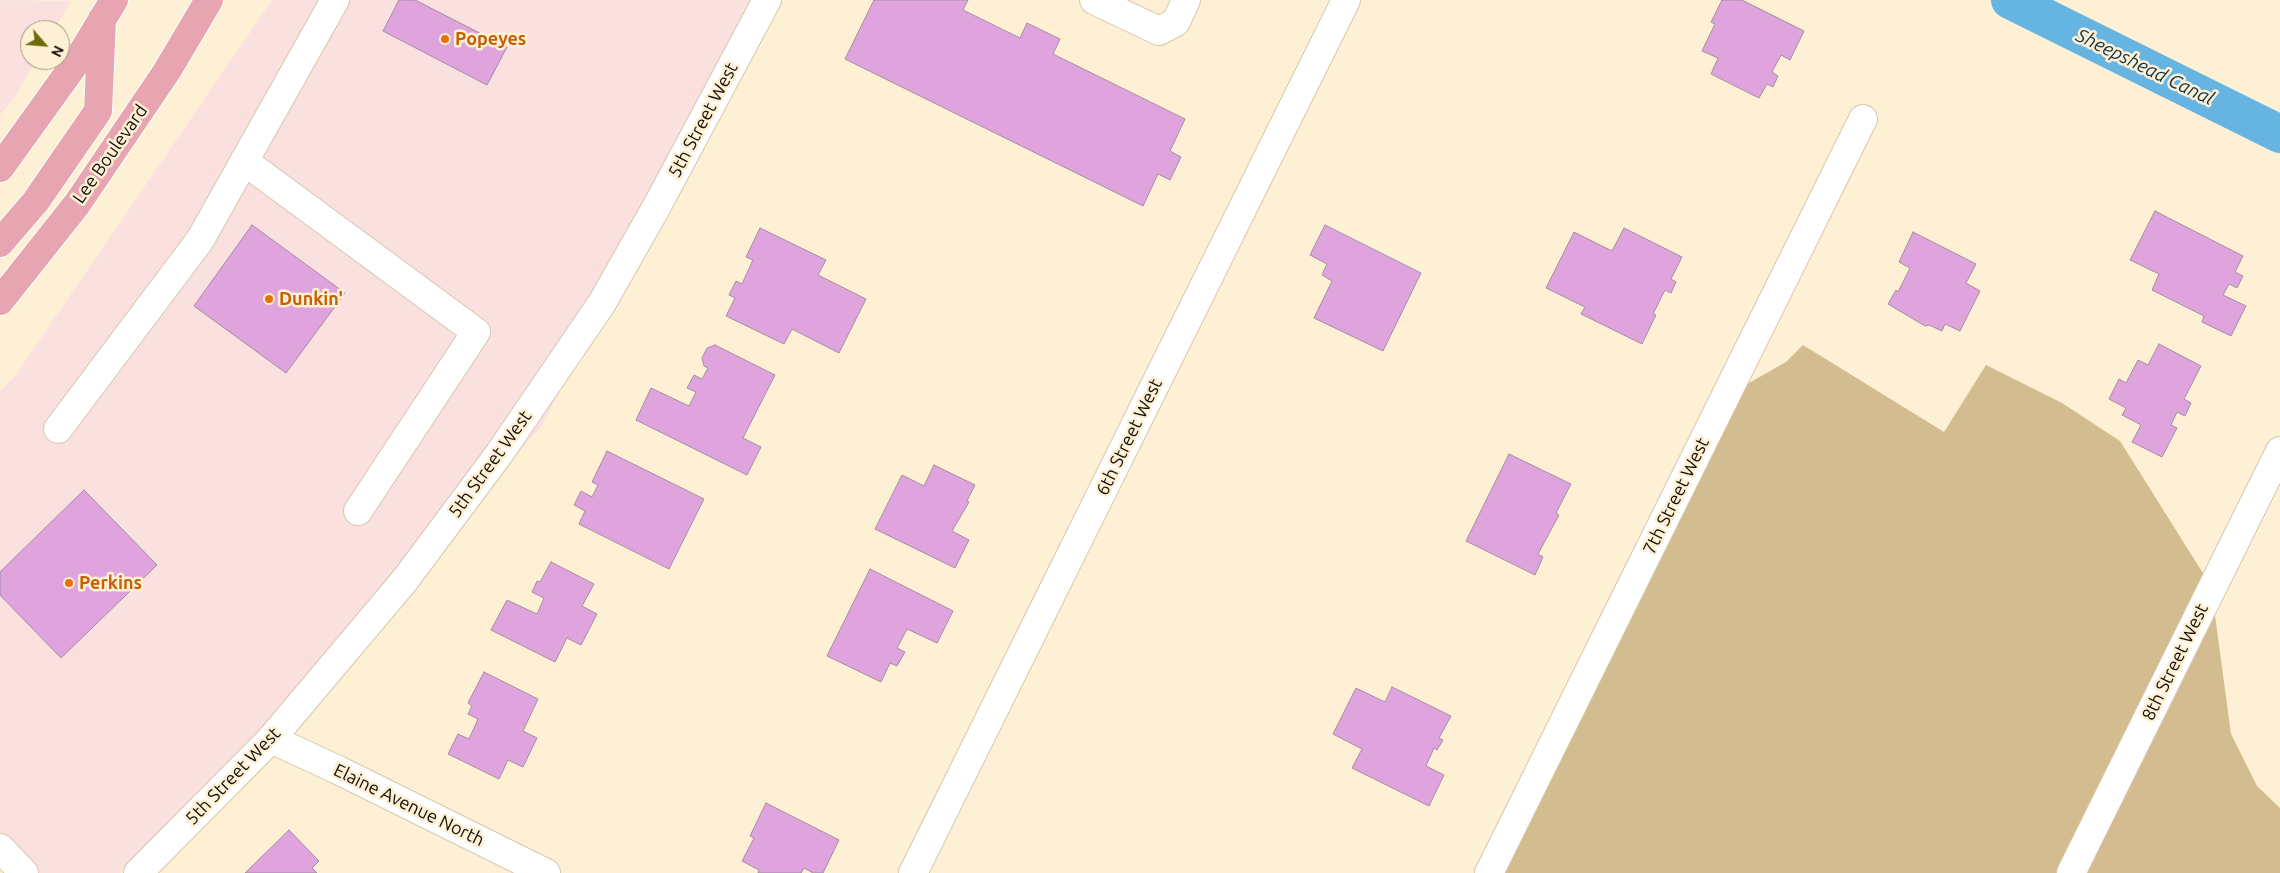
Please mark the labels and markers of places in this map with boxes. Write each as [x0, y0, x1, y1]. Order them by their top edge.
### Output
place label: Popeyes [455, 28, 526, 50]
marker: Popeyes [439, 33, 451, 45]
place label: Dunkin' [279, 288, 343, 310]
marker: Dunkin' [263, 293, 275, 305]
place label: Perkins [79, 572, 142, 594]
marker: Perkins [63, 577, 75, 589]

